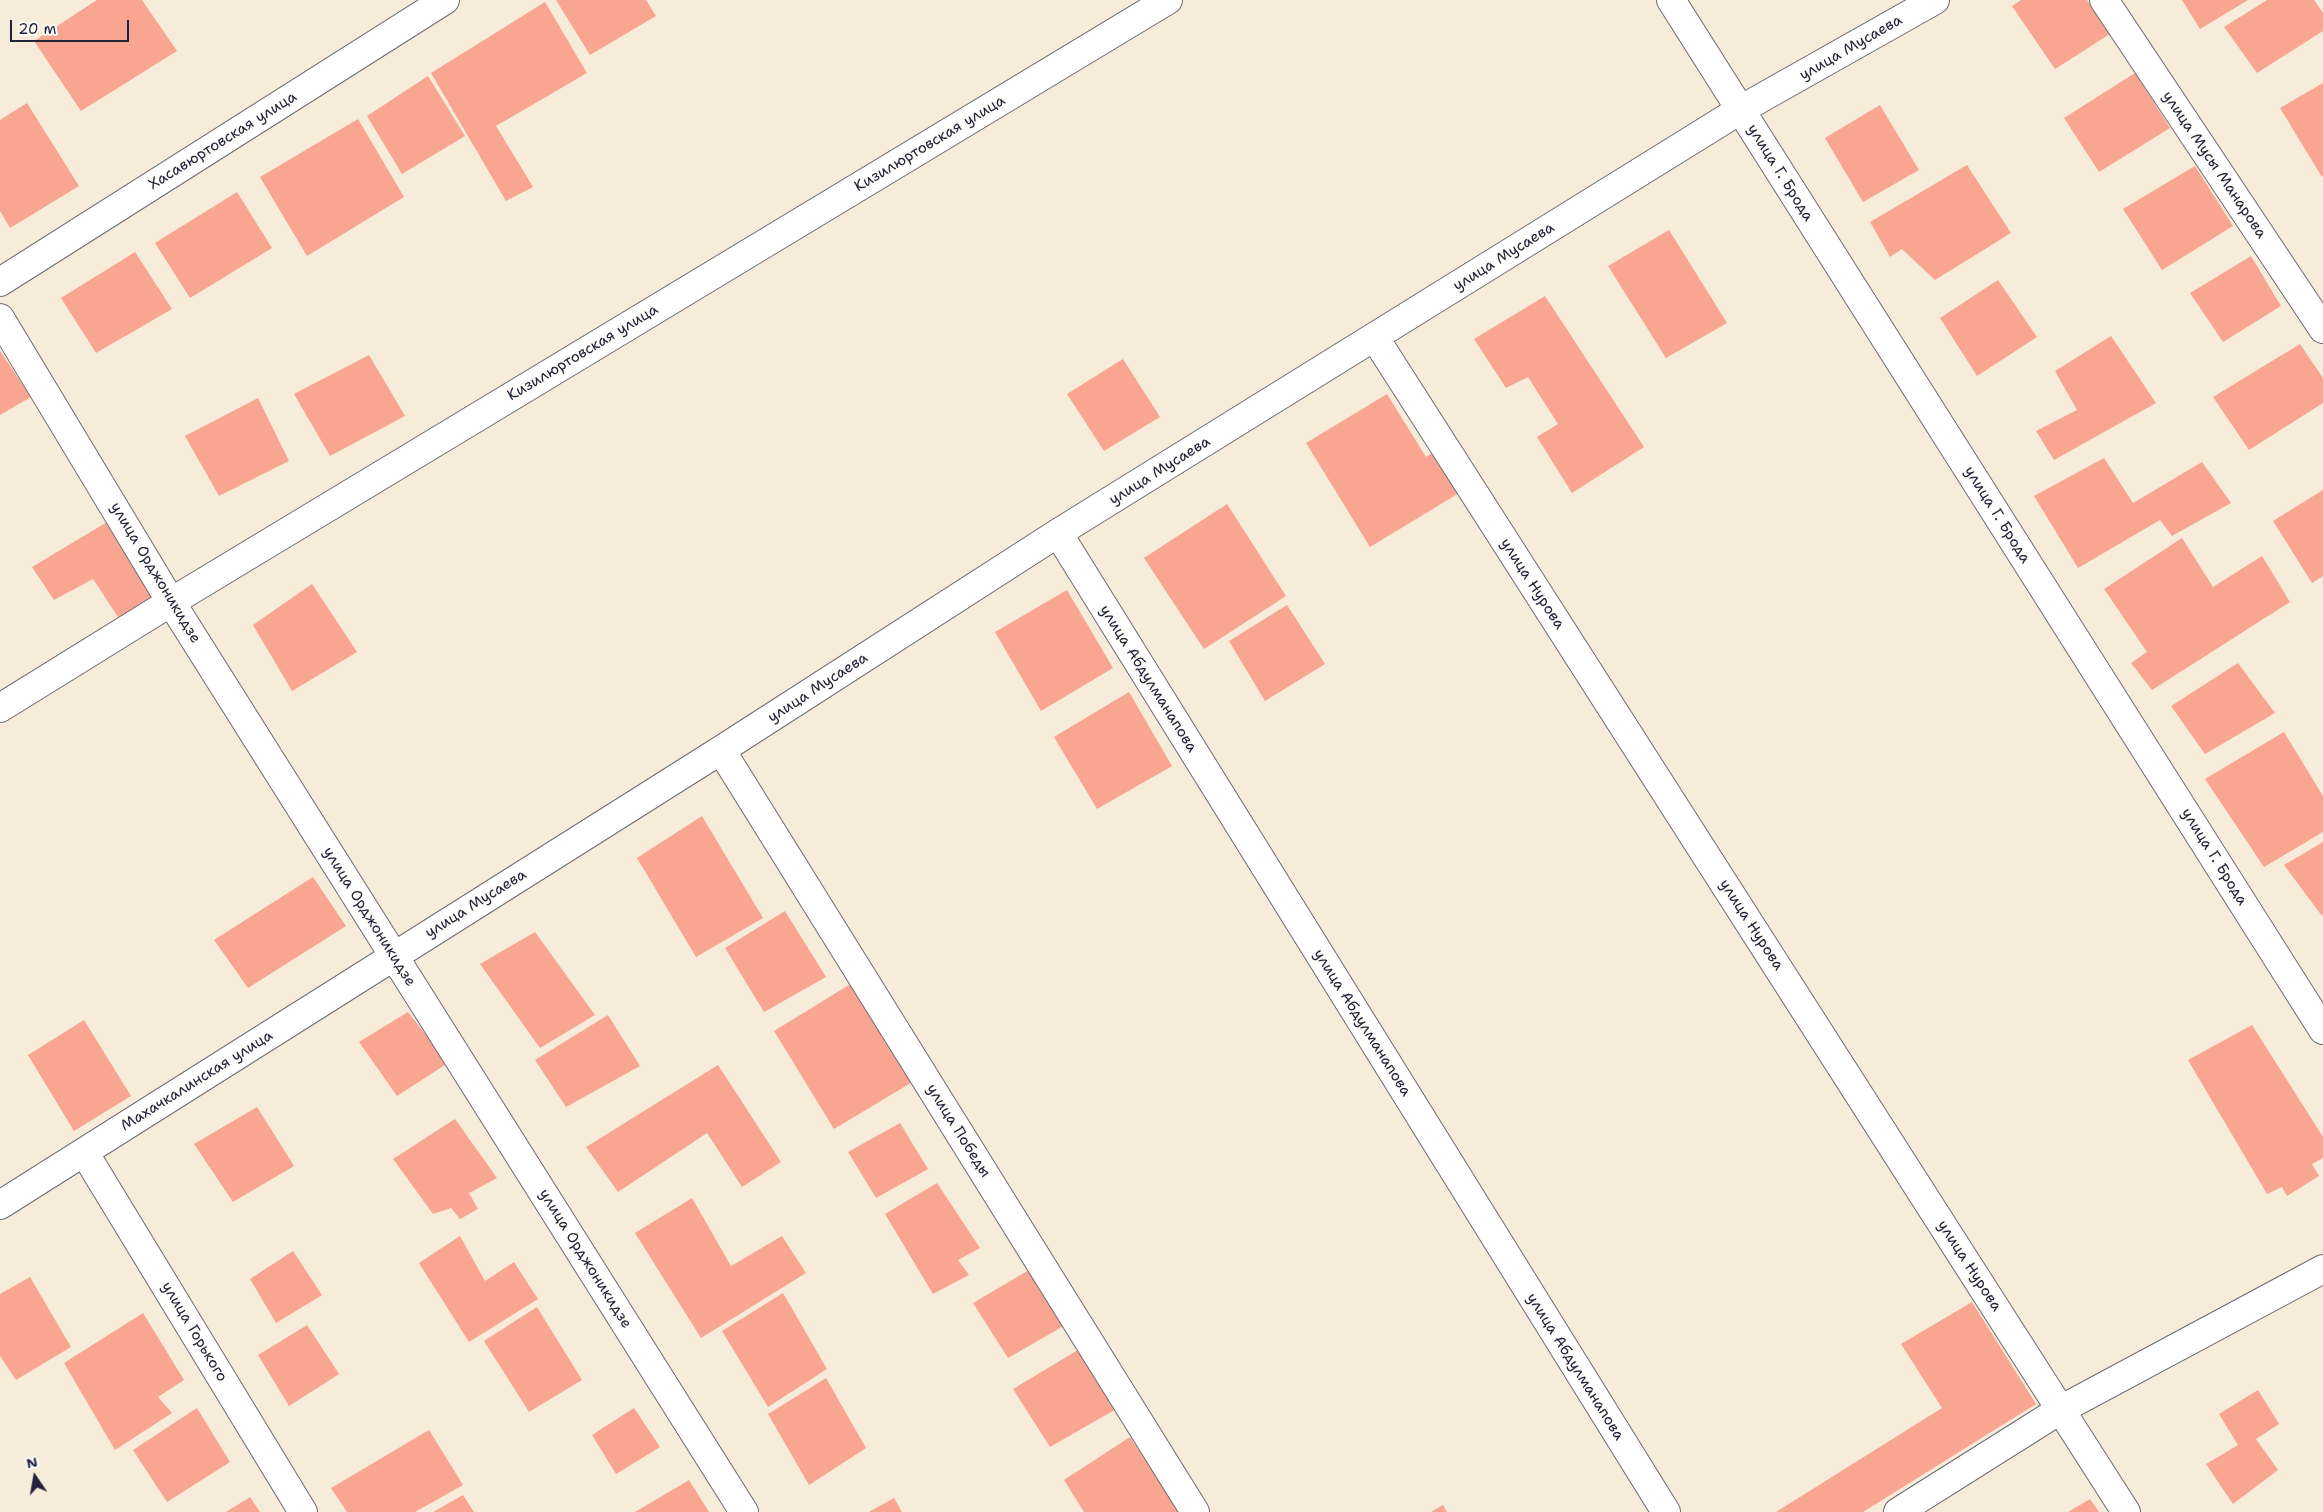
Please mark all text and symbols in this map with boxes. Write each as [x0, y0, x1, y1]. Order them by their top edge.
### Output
scale bar [12, 10, 131, 42]
street label: улица Мусаева [1796, 11, 1906, 85]
text: 20 m [18, 19, 57, 39]
street label: Хасавюртовская улица [146, 88, 300, 194]
street label: улица Мусы Манарова [2158, 88, 2270, 242]
street label: Кизилюртовская улица [851, 92, 1009, 196]
street label: улица Г. Брода [1743, 121, 1817, 225]
street label: улица Мусаева [1450, 219, 1558, 295]
street label: Кизилюртовская улица [504, 301, 662, 405]
street label: улица Мусаева [1106, 433, 1214, 509]
street label: улица Г. Брода [1960, 463, 2034, 567]
street label: улица Орджоникидзе [106, 499, 204, 647]
street label: улица Нурова [1496, 535, 1568, 633]
street label: улица Абдулманапова [1095, 602, 1201, 756]
street label: улица Мусаева [765, 649, 871, 727]
street label: улица Г. Брода [2177, 805, 2251, 909]
street label: улица Орджоникидзе [319, 844, 419, 990]
street label: улица Мусаева [422, 866, 530, 942]
street label: улица Нурова [1715, 876, 1787, 974]
street label: улица Абдулманапова [1309, 946, 1415, 1100]
street label: Махачкалинская улица [118, 1027, 276, 1135]
street label: улица Победы [922, 1081, 994, 1181]
street label: улица Орджоникидзе [535, 1186, 635, 1332]
street label: улица Нурова [1933, 1217, 2005, 1315]
street label: улица Горького [157, 1279, 231, 1385]
street label: улица Абдулманапова [1522, 1290, 1628, 1444]
north arrow [10, 1452, 60, 1502]
text: N [25, 1452, 39, 1472]

